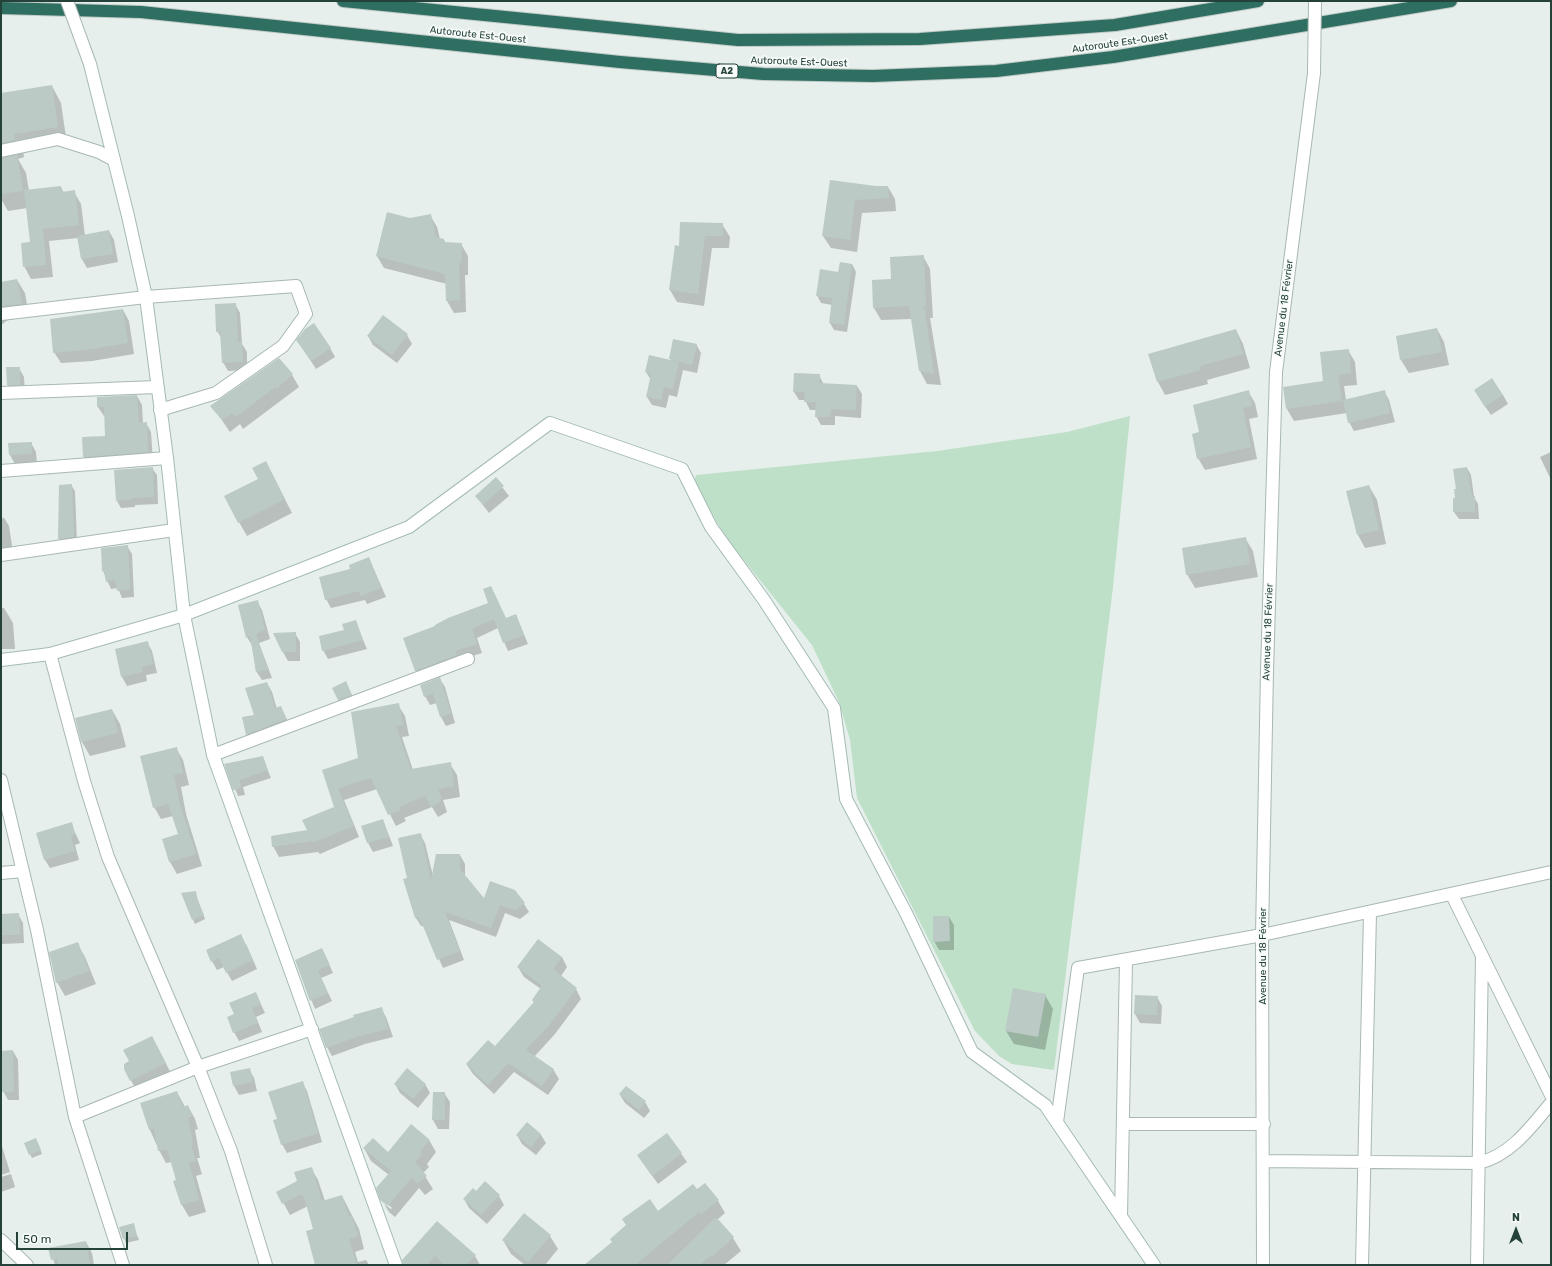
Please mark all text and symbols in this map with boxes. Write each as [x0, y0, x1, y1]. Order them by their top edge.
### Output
street label: Autoroute Est-Ouest [429, 24, 527, 46]
street label: Autoroute Est-Ouest [1071, 30, 1169, 56]
street label: Autoroute Est-Ouest [750, 54, 848, 70]
road number: A2 [716, 64, 738, 78]
street label: Avenue du 18 Février [1272, 259, 1296, 357]
street label: Avenue du 18 Février [1260, 583, 1276, 681]
street label: Avenue du 18 Février [1257, 907, 1269, 1005]
north arrow [1496, 1210, 1536, 1250]
text: N [1512, 1211, 1520, 1224]
scale bar [18, 1224, 130, 1250]
text: 50 m [23, 1232, 51, 1246]

